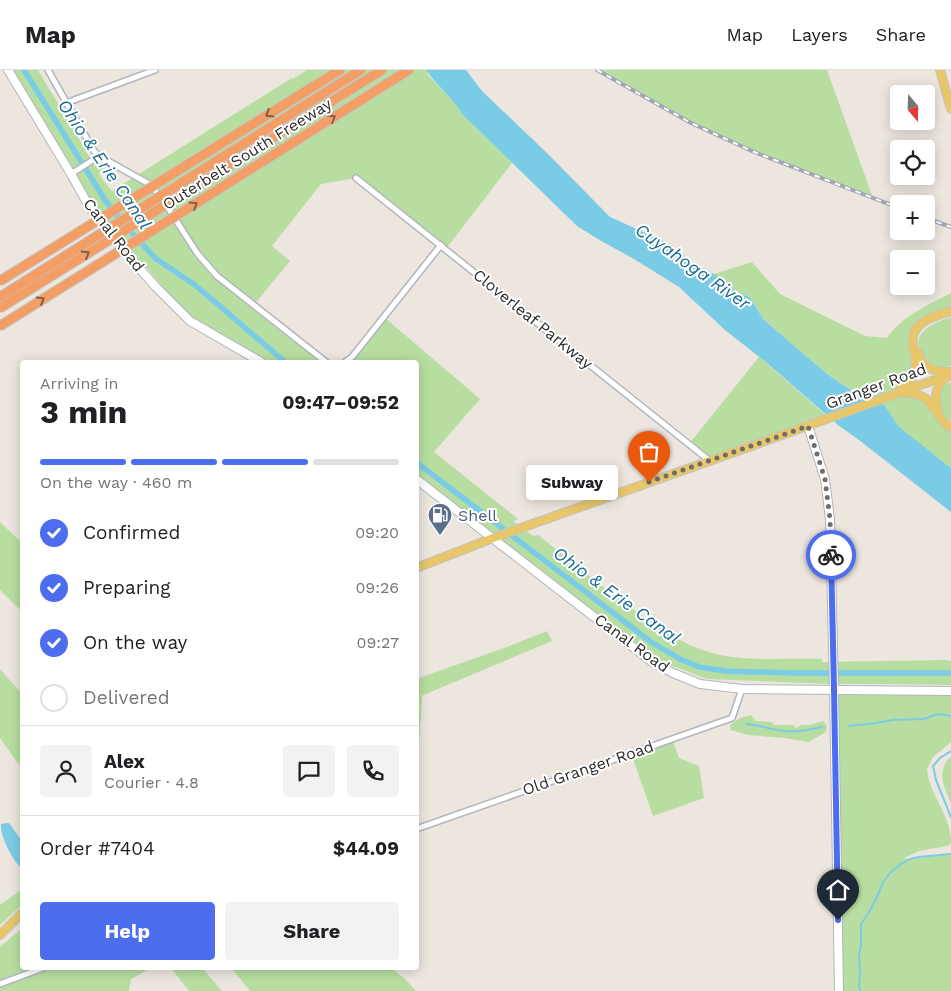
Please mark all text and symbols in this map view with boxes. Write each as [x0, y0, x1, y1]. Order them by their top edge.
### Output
text: Map [25, 21, 76, 49]
text: Map [726, 24, 763, 45]
text: Layers [791, 24, 848, 45]
text: Share [876, 24, 926, 45]
north arrow [890, 85, 935, 130]
map controls [890, 85, 935, 295]
street label: Outerbelt South Freeway [159, 94, 336, 214]
water label: Ohio & Erie Canal [54, 95, 156, 233]
one-way arrow [265, 108, 274, 118]
one-way arrow [326, 115, 335, 124]
button: locate [890, 140, 935, 185]
street label: Canal Road [79, 195, 149, 275]
button: + [890, 195, 935, 240]
one-way arrow [189, 202, 198, 211]
water label: Cuyahoga River [631, 219, 755, 314]
button: − [890, 250, 935, 295]
one-way arrow [80, 251, 89, 260]
street label: Cloverleaf Parkway [469, 265, 597, 373]
one-way arrow [36, 297, 45, 306]
street label: Granger Road [823, 359, 929, 413]
text: Arriving in [40, 374, 118, 393]
text: 09:47–09:52 [282, 391, 399, 414]
text: 3 min [40, 393, 127, 431]
pin [628, 431, 670, 482]
icon: bag [635, 438, 663, 466]
callout: Subway [526, 464, 619, 500]
text: On the way · 460 m [40, 473, 192, 492]
text: Subway [541, 473, 603, 492]
fuel station icon: Shell [427, 502, 453, 536]
place label: Shell [458, 506, 497, 525]
icon: check [40, 519, 68, 547]
text: Confirmed [83, 521, 180, 544]
text: 09:20 [355, 523, 399, 542]
courier [806, 530, 856, 580]
icon: bike [817, 541, 845, 569]
water label: Ohio & Erie Canal [549, 542, 685, 648]
icon: check [40, 574, 68, 602]
text: Preparing [83, 576, 170, 599]
text: 09:26 [355, 578, 399, 597]
street label: Canal Road [591, 609, 673, 677]
icon: check [40, 629, 68, 657]
text: On the way [83, 631, 187, 654]
text: 09:27 [356, 633, 399, 652]
text: Delivered [83, 686, 170, 709]
street label: Old Granger Road [520, 737, 656, 799]
button: person [40, 745, 92, 797]
button: chat [283, 745, 335, 797]
button: phone [347, 745, 399, 797]
text: Alex [104, 750, 145, 773]
text: Courier · 4.8 [104, 773, 199, 792]
text: Order #7404 [40, 837, 155, 860]
text: $44.09 [333, 837, 399, 860]
pin [817, 869, 859, 920]
icon: home [824, 876, 852, 904]
button: Help [40, 902, 215, 960]
button: Share [225, 902, 399, 960]

